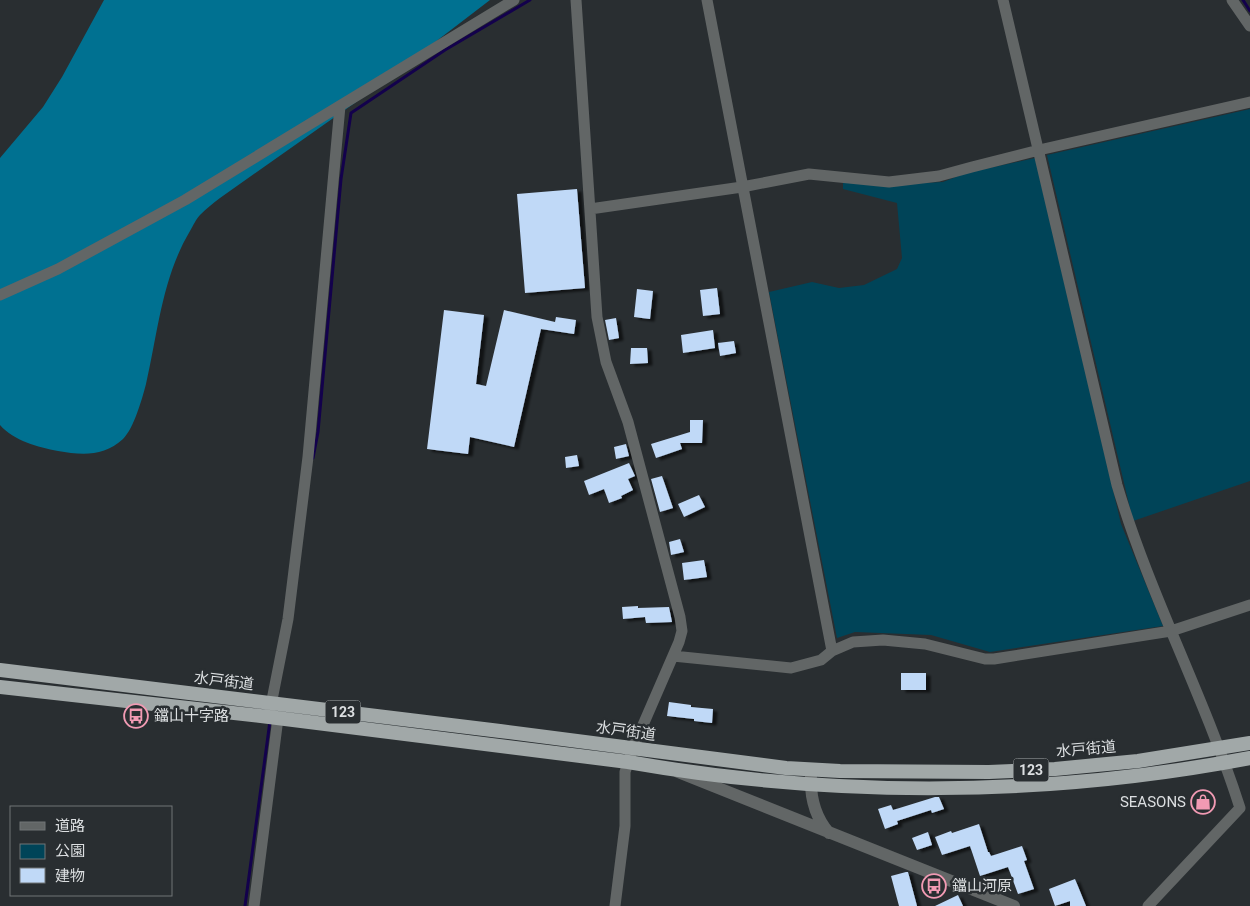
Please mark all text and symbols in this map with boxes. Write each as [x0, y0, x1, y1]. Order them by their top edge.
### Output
street label: 水戸街道 [193, 668, 255, 694]
road number: 123 [326, 700, 360, 724]
bus stop icon: 鐺山十字路 [123, 703, 149, 729]
place label: 鐺山十字路 [154, 707, 229, 725]
street label: 水戸街道 [595, 718, 657, 744]
street label: 水戸街道 [1055, 737, 1117, 761]
road number: 123 [1014, 758, 1048, 782]
shop icon: SEASONS [1190, 789, 1216, 815]
place label: SEASONS [1120, 793, 1186, 811]
legend [10, 806, 172, 896]
text: 道路 [55, 817, 85, 835]
text: 公園 [55, 842, 85, 860]
text: 建物 [55, 867, 85, 885]
bus stop icon: 鐺山河原 [921, 873, 947, 899]
place label: 鐺山河原 [952, 877, 1012, 895]

